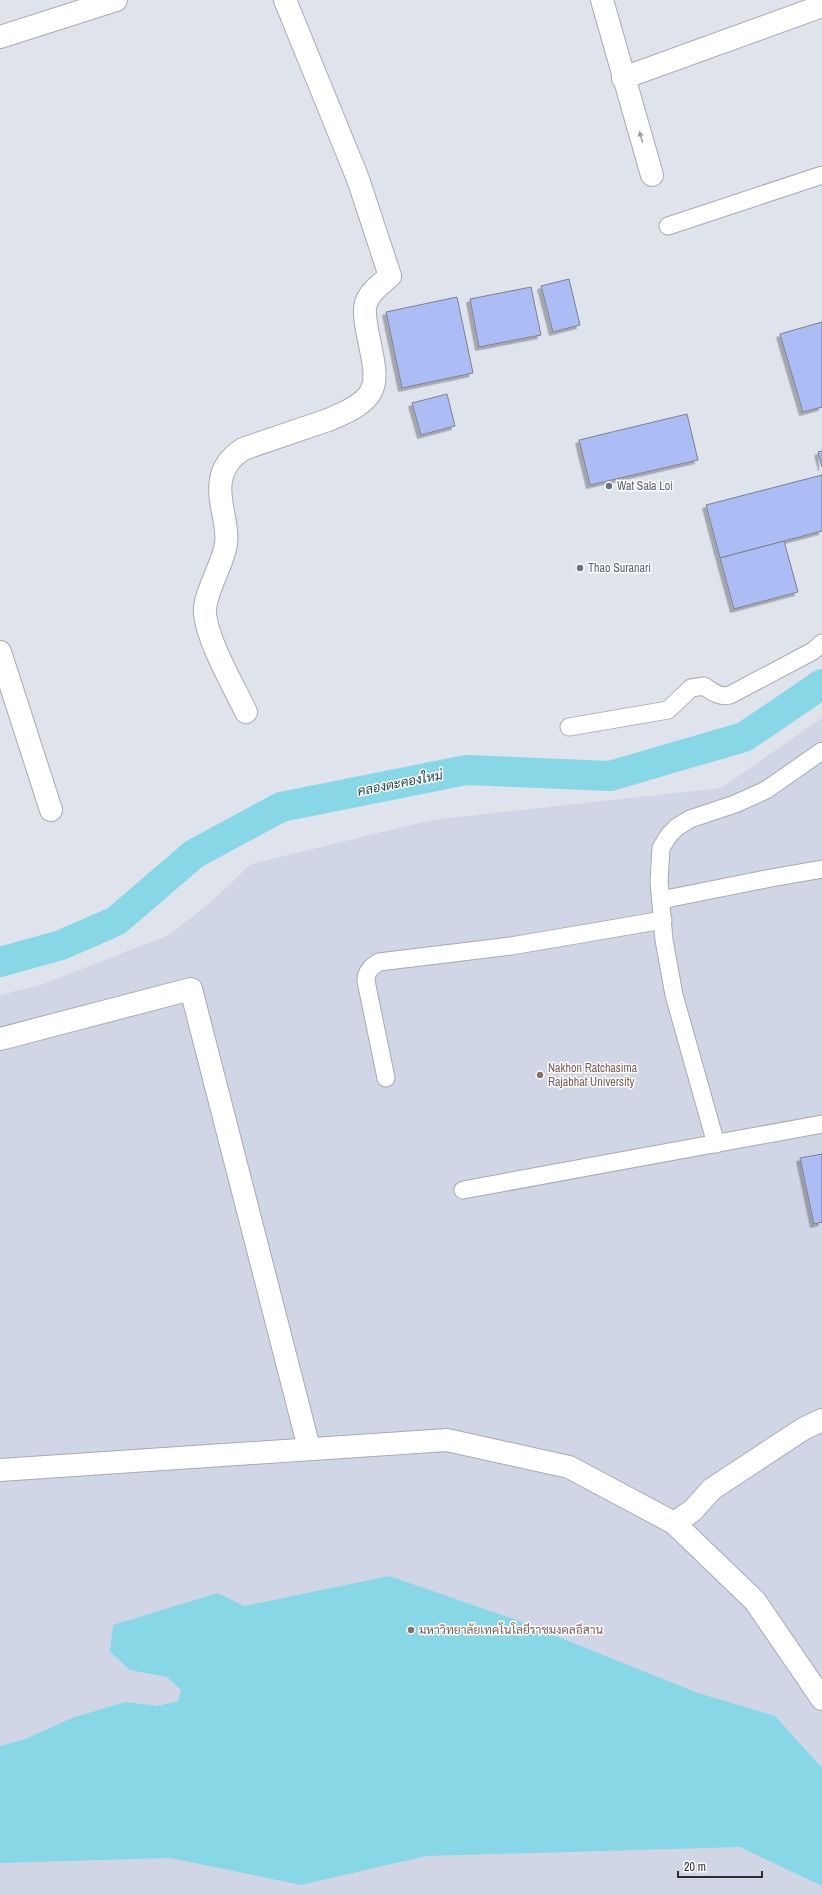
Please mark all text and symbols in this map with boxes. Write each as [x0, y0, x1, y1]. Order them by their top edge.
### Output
one-way arrow [638, 131, 644, 143]
place label: Wat Sala Loi [617, 478, 673, 494]
marker: Wat Sala Loi [604, 481, 614, 491]
place label: Thao Suranari [588, 560, 651, 576]
marker: Thao Suranari [575, 563, 585, 573]
water label: คลองตะคองใหม่ [356, 766, 445, 800]
place label: Nakhon Ratchasima Rajabhat University [548, 1060, 638, 1090]
marker: Nakhon Ratchasima Rajabhat University [535, 1070, 545, 1080]
place label: มหาวิทยาลัยเทคโนโลยีราชมงคลอีสาน [419, 1622, 603, 1638]
marker: มหาวิทยาลัยเทคโนโลยีราชมงคลอีสาน [406, 1625, 416, 1635]
scale bar [678, 1853, 762, 1879]
text: 20 m [684, 1859, 706, 1875]

